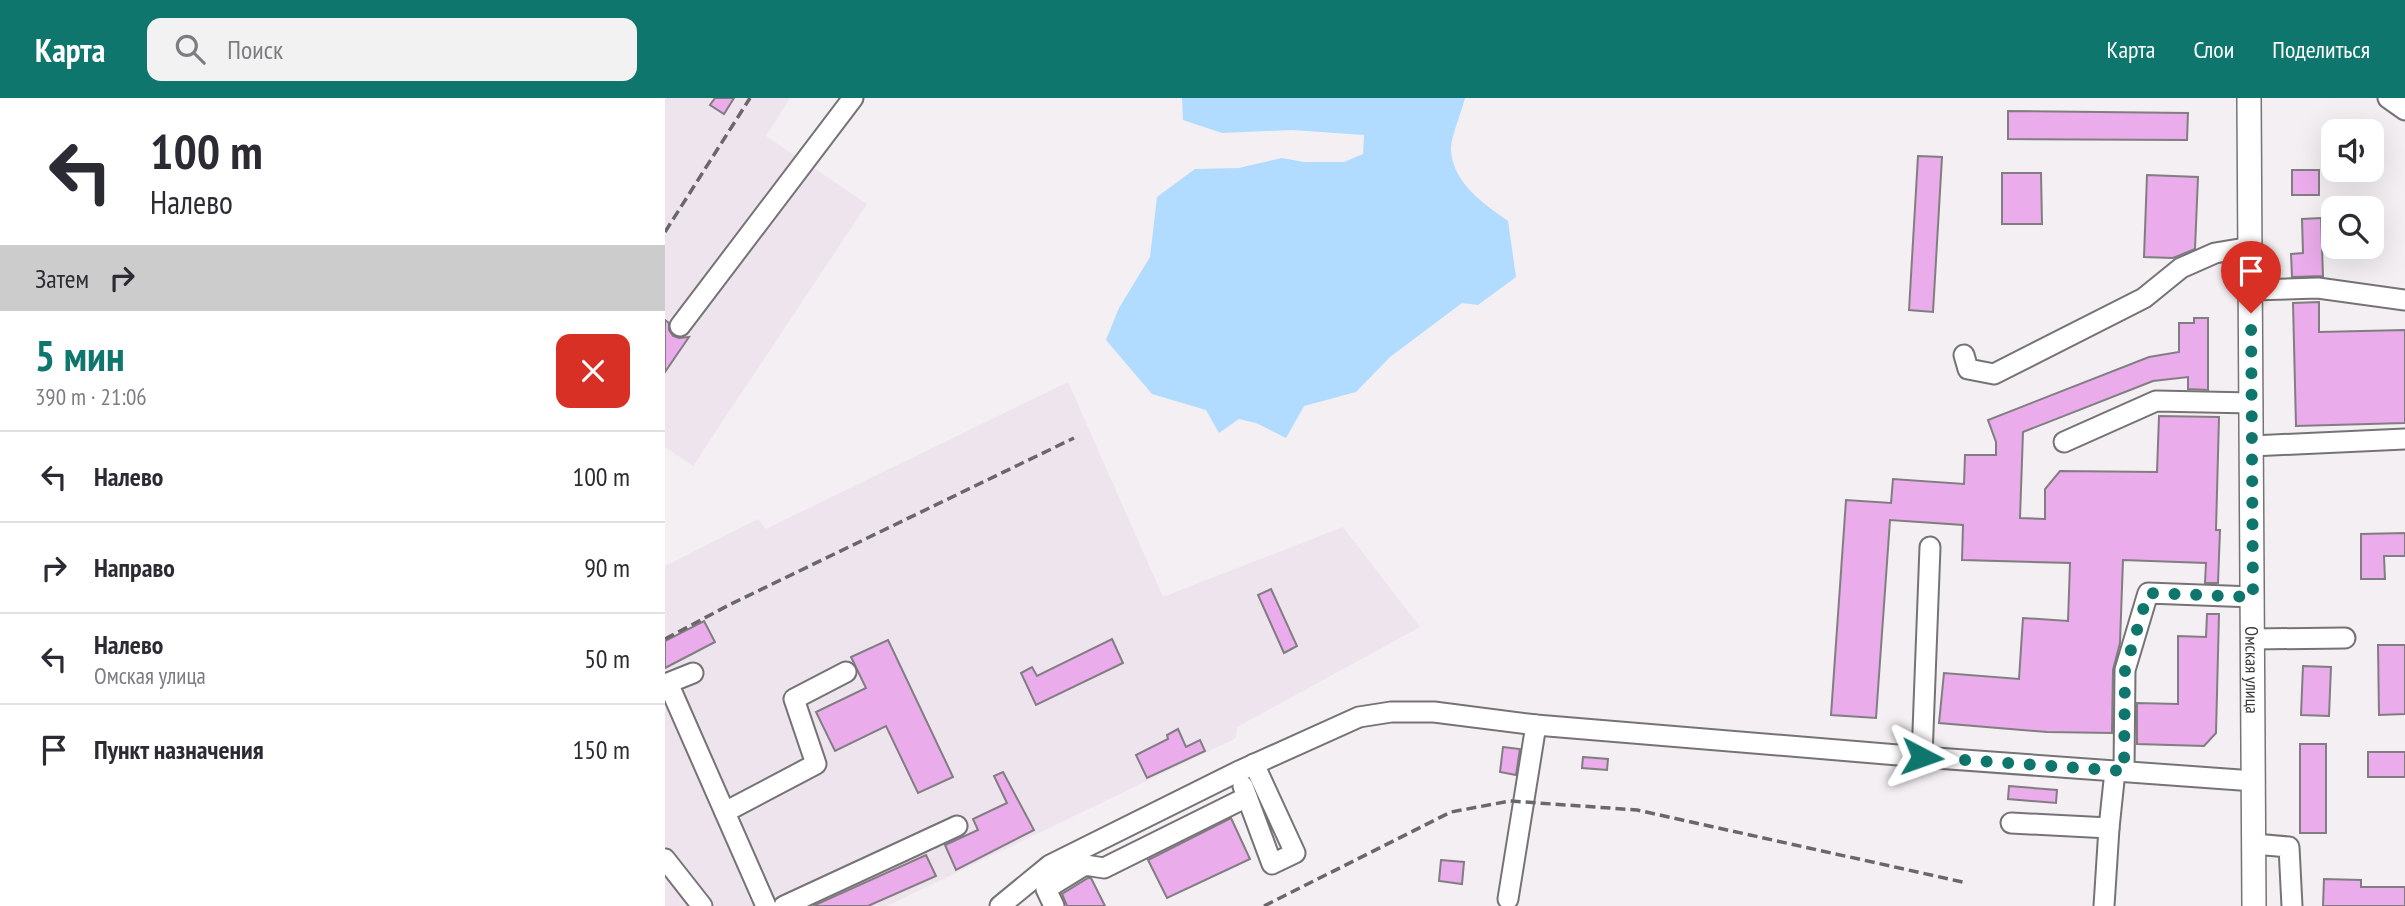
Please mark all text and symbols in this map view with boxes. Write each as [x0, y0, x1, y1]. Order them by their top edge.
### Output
search box [147, 18, 637, 81]
text: Карта [35, 28, 105, 71]
icon: search [171, 30, 209, 68]
text: Поиск [227, 33, 283, 66]
text: Карта [2107, 34, 2155, 65]
text: Слои [2193, 34, 2234, 65]
text: Поделиться [2272, 34, 2370, 65]
text: 100 m [150, 119, 263, 183]
map controls [2321, 119, 2384, 259]
button: sound [2321, 119, 2384, 182]
icon: left [35, 126, 126, 217]
text: Налево [150, 181, 233, 223]
button: search [2321, 196, 2384, 259]
pin [2221, 241, 2281, 313]
icon: arrive [2232, 252, 2270, 290]
icon: right [103, 259, 141, 297]
text: Затем [35, 262, 89, 295]
text: 5 мин [35, 328, 125, 383]
button: close [556, 334, 630, 408]
text: 390 m · 21:06 [35, 382, 147, 411]
icon: left [35, 458, 73, 496]
text: Налево [94, 460, 163, 493]
text: 100 m [572, 460, 630, 493]
icon: right [35, 549, 73, 587]
text: Направо [94, 551, 175, 584]
text: 90 m [584, 551, 630, 584]
street label: Омская улица [2241, 626, 2264, 714]
text: Налево [94, 628, 163, 661]
icon: left [35, 640, 73, 678]
text: 50 m [584, 642, 630, 675]
text: Омская улица [94, 661, 206, 690]
position arrow [1885, 720, 1959, 794]
icon: arrive [35, 731, 73, 769]
text: Пункт назначения [94, 733, 264, 766]
text: 150 m [572, 733, 630, 766]

